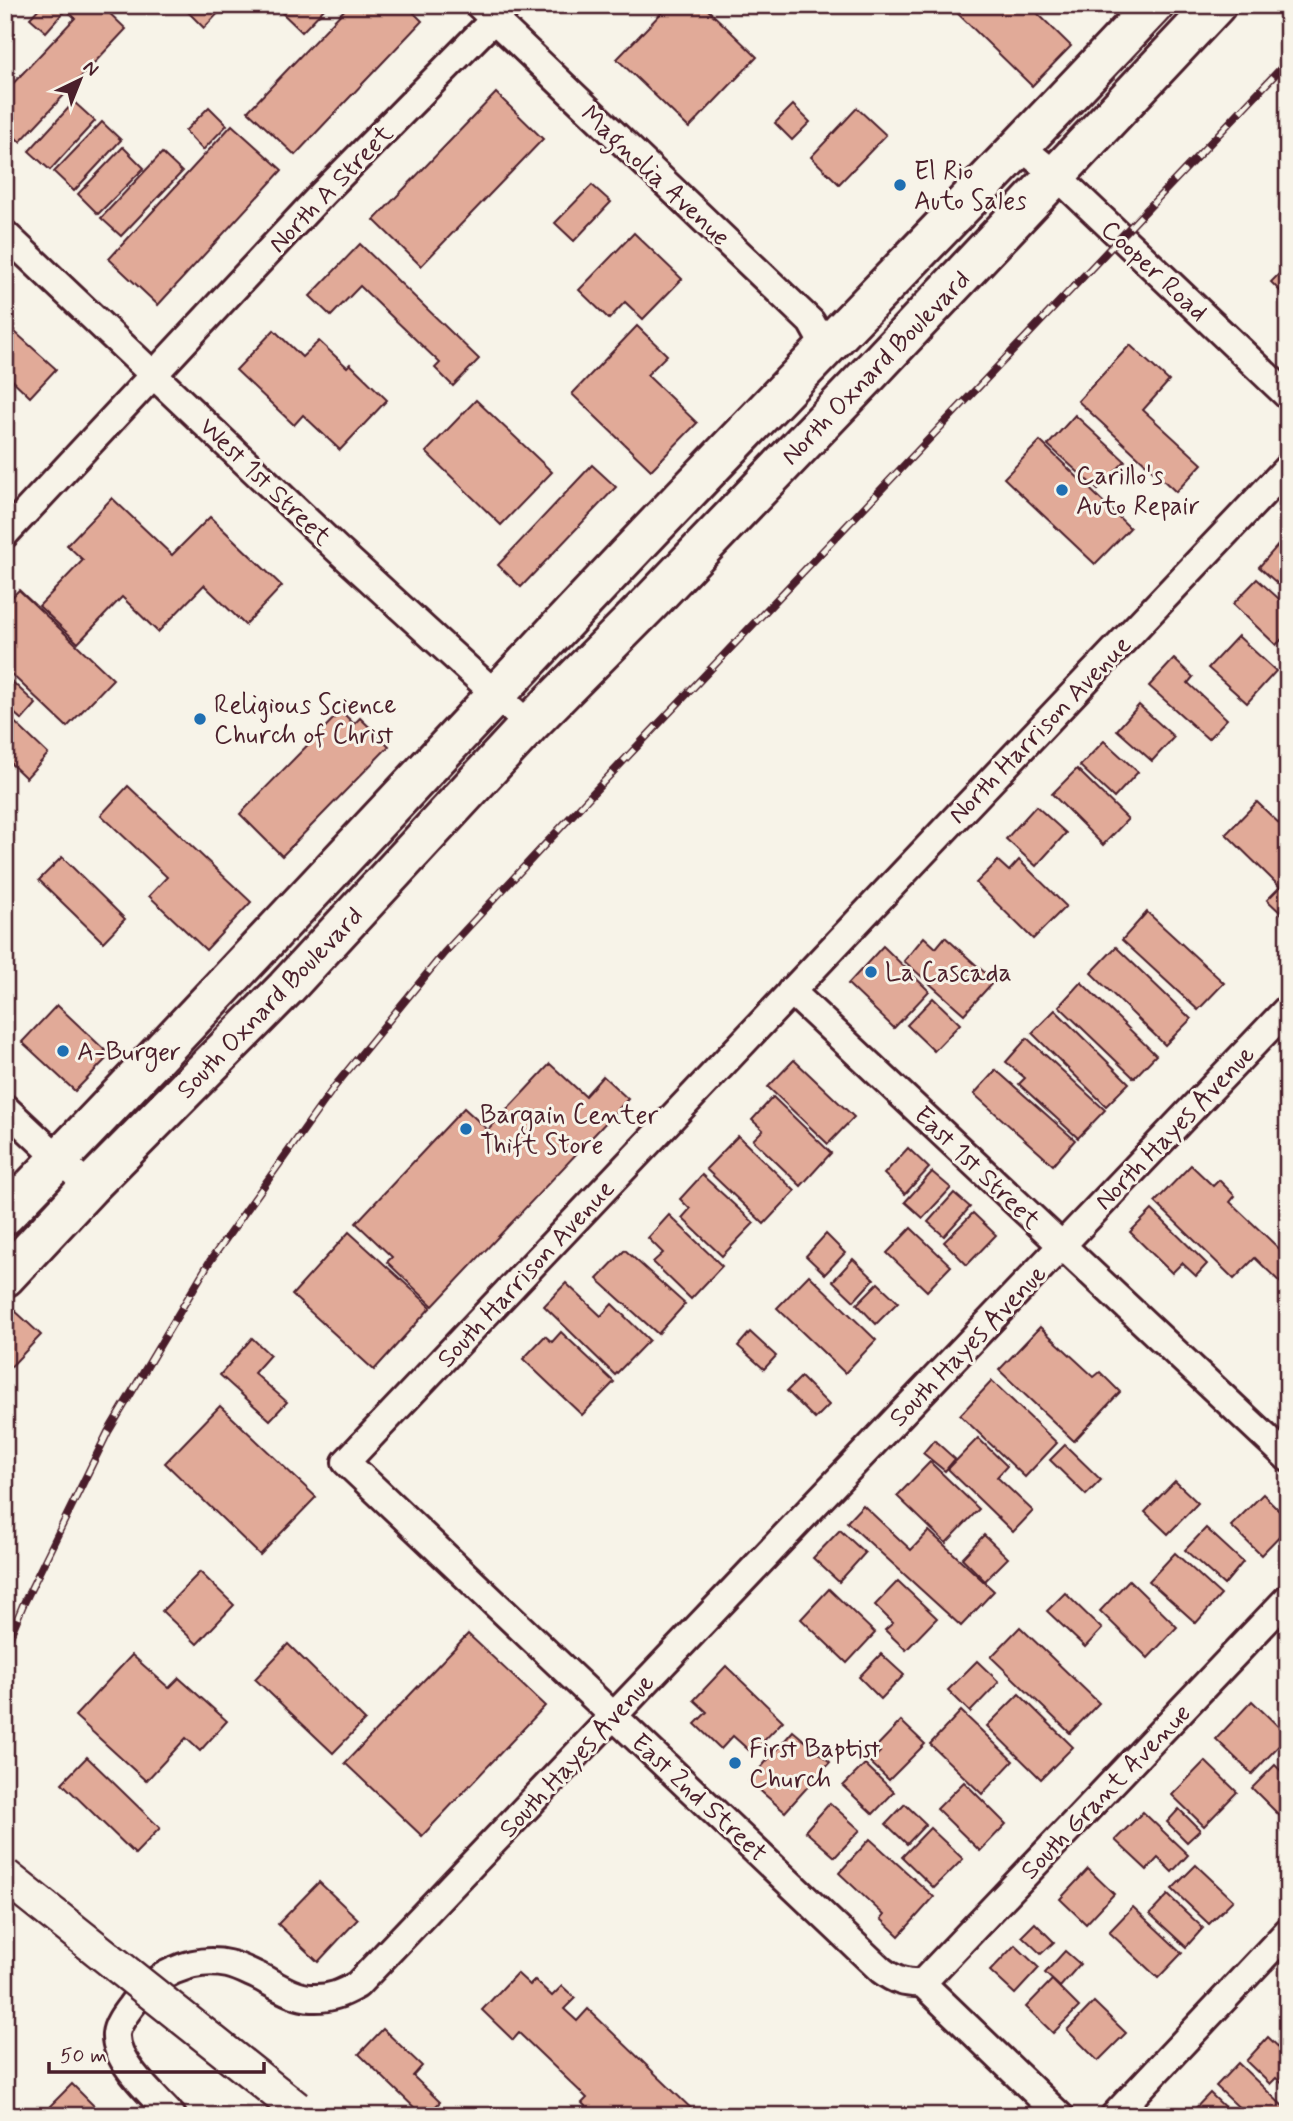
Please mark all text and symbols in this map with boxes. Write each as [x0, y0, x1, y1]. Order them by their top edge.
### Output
north arrow [46, 46, 116, 116]
text: N [77, 55, 104, 82]
street label: Magnolia Avenue [571, 98, 737, 257]
street label: North A Street [262, 118, 401, 261]
place label: El Rio Auto Sales [914, 155, 1027, 219]
marker: El Rio Auto Sales [892, 177, 908, 193]
street label: Cooper Road [1093, 213, 1214, 330]
street label: North Oxnard Boulevard [774, 263, 979, 473]
street label: West 1st Street [191, 411, 338, 554]
place label: Carillo's Auto Repair [1076, 460, 1200, 524]
marker: Carillo's Auto Repair [1054, 482, 1070, 498]
street label: North Harrison Avenue [942, 629, 1140, 832]
place label: Religious Science Church of Christ [214, 689, 397, 753]
marker: Religious Science Church of Christ [192, 711, 208, 727]
street label: South Oxnard Boulevard [170, 900, 371, 1107]
place label: La Cascada [885, 957, 1012, 991]
marker: La Cascada [863, 964, 879, 980]
place label: A-Burger [77, 1036, 181, 1072]
street label: North Hayes Avenue [1088, 1039, 1263, 1218]
marker: A-Burger [55, 1043, 71, 1059]
place label: Bargain Center Thift Store [480, 1099, 658, 1163]
street label: East 1st Street [906, 1099, 1047, 1238]
marker: Bargain Center Thift Store [458, 1121, 474, 1137]
street label: South Harrison Avenue [430, 1173, 623, 1376]
street label: South Hayes Avenue [882, 1258, 1055, 1435]
street label: South Hayes Avenue [492, 1667, 663, 1846]
street label: South Grant Avenue [1014, 1697, 1199, 1888]
street label: East 2nd Street [623, 1726, 774, 1870]
place label: First Baptist Church [749, 1733, 880, 1797]
marker: First Baptist Church [727, 1755, 743, 1771]
scale bar [49, 2030, 264, 2074]
text: 50 m [60, 2042, 107, 2070]

